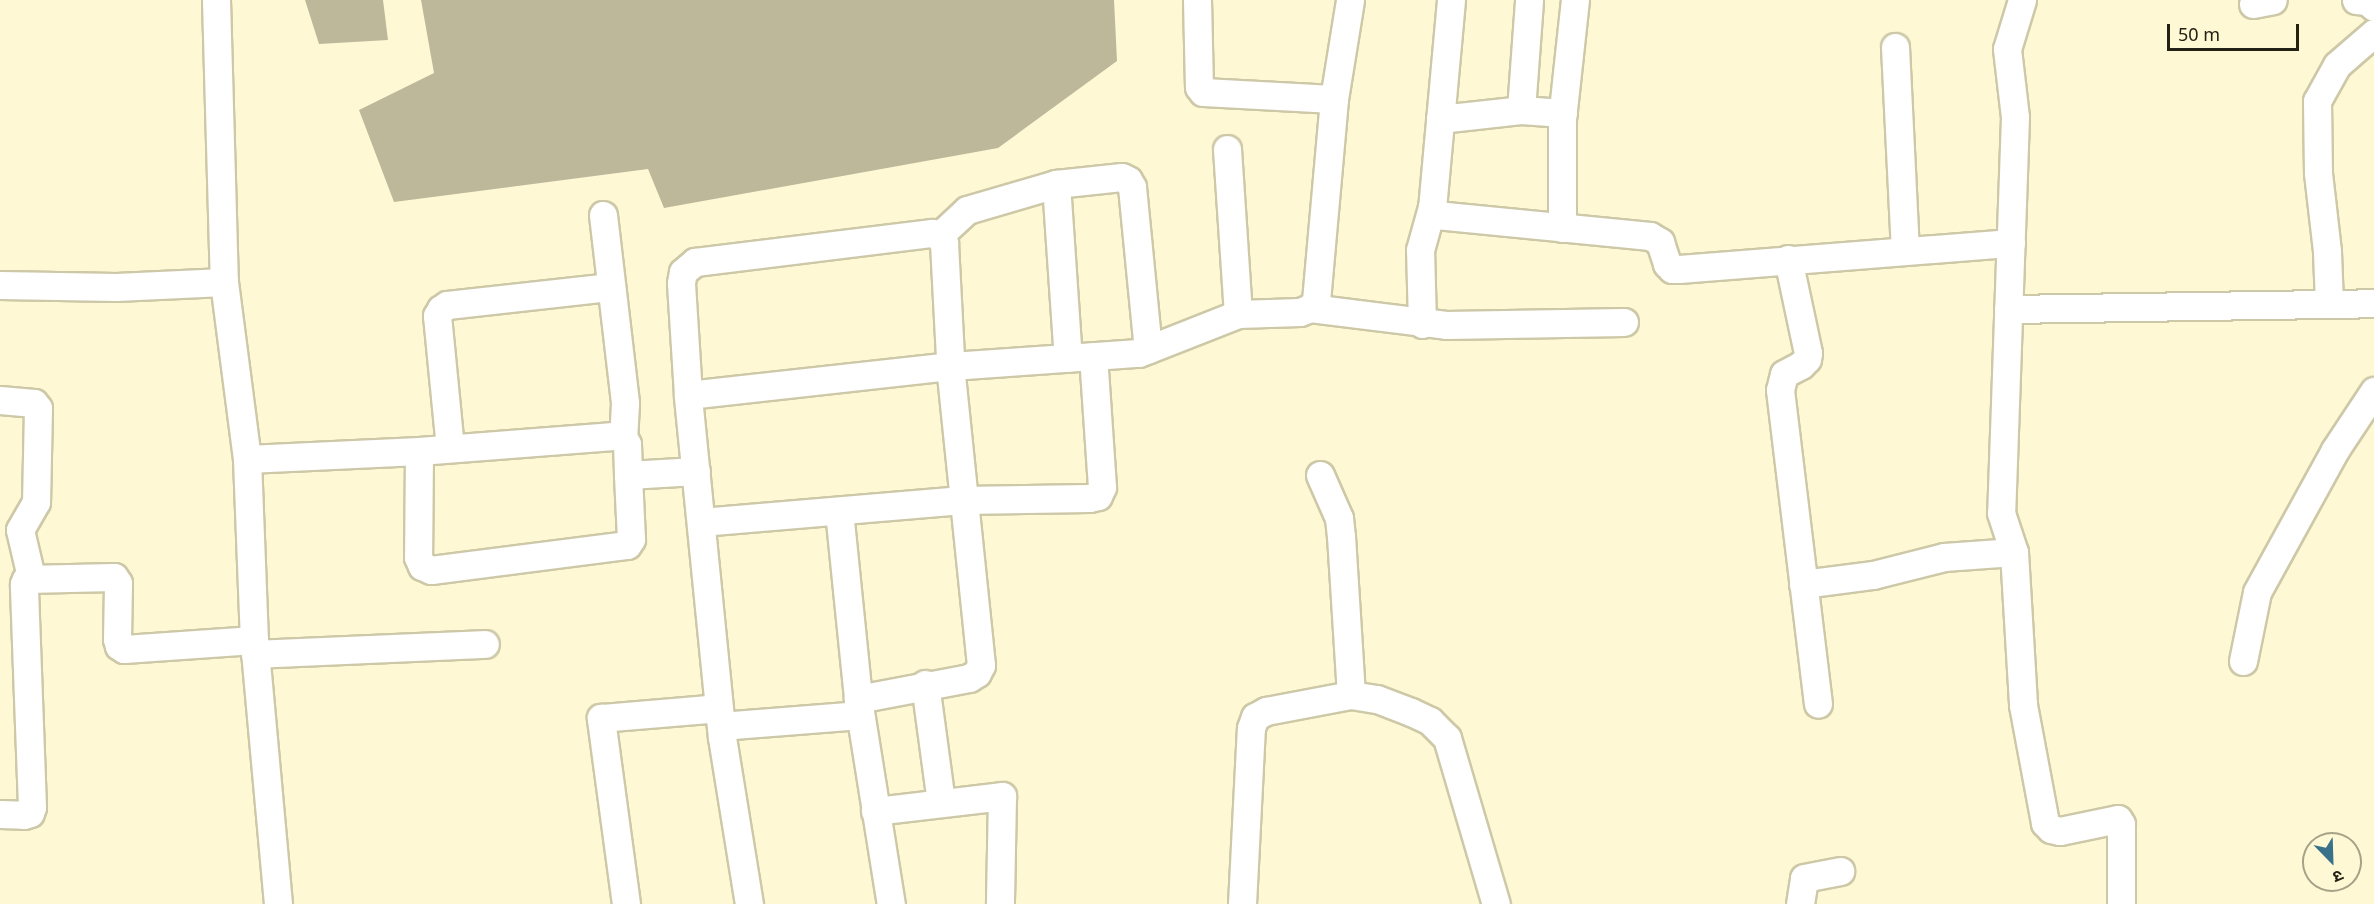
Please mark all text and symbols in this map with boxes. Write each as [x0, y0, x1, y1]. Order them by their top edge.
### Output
scale bar [2170, 12, 2302, 50]
text: 50 m [2178, 22, 2220, 46]
north arrow [2302, 832, 2362, 892]
text: उ [2330, 865, 2347, 889]

